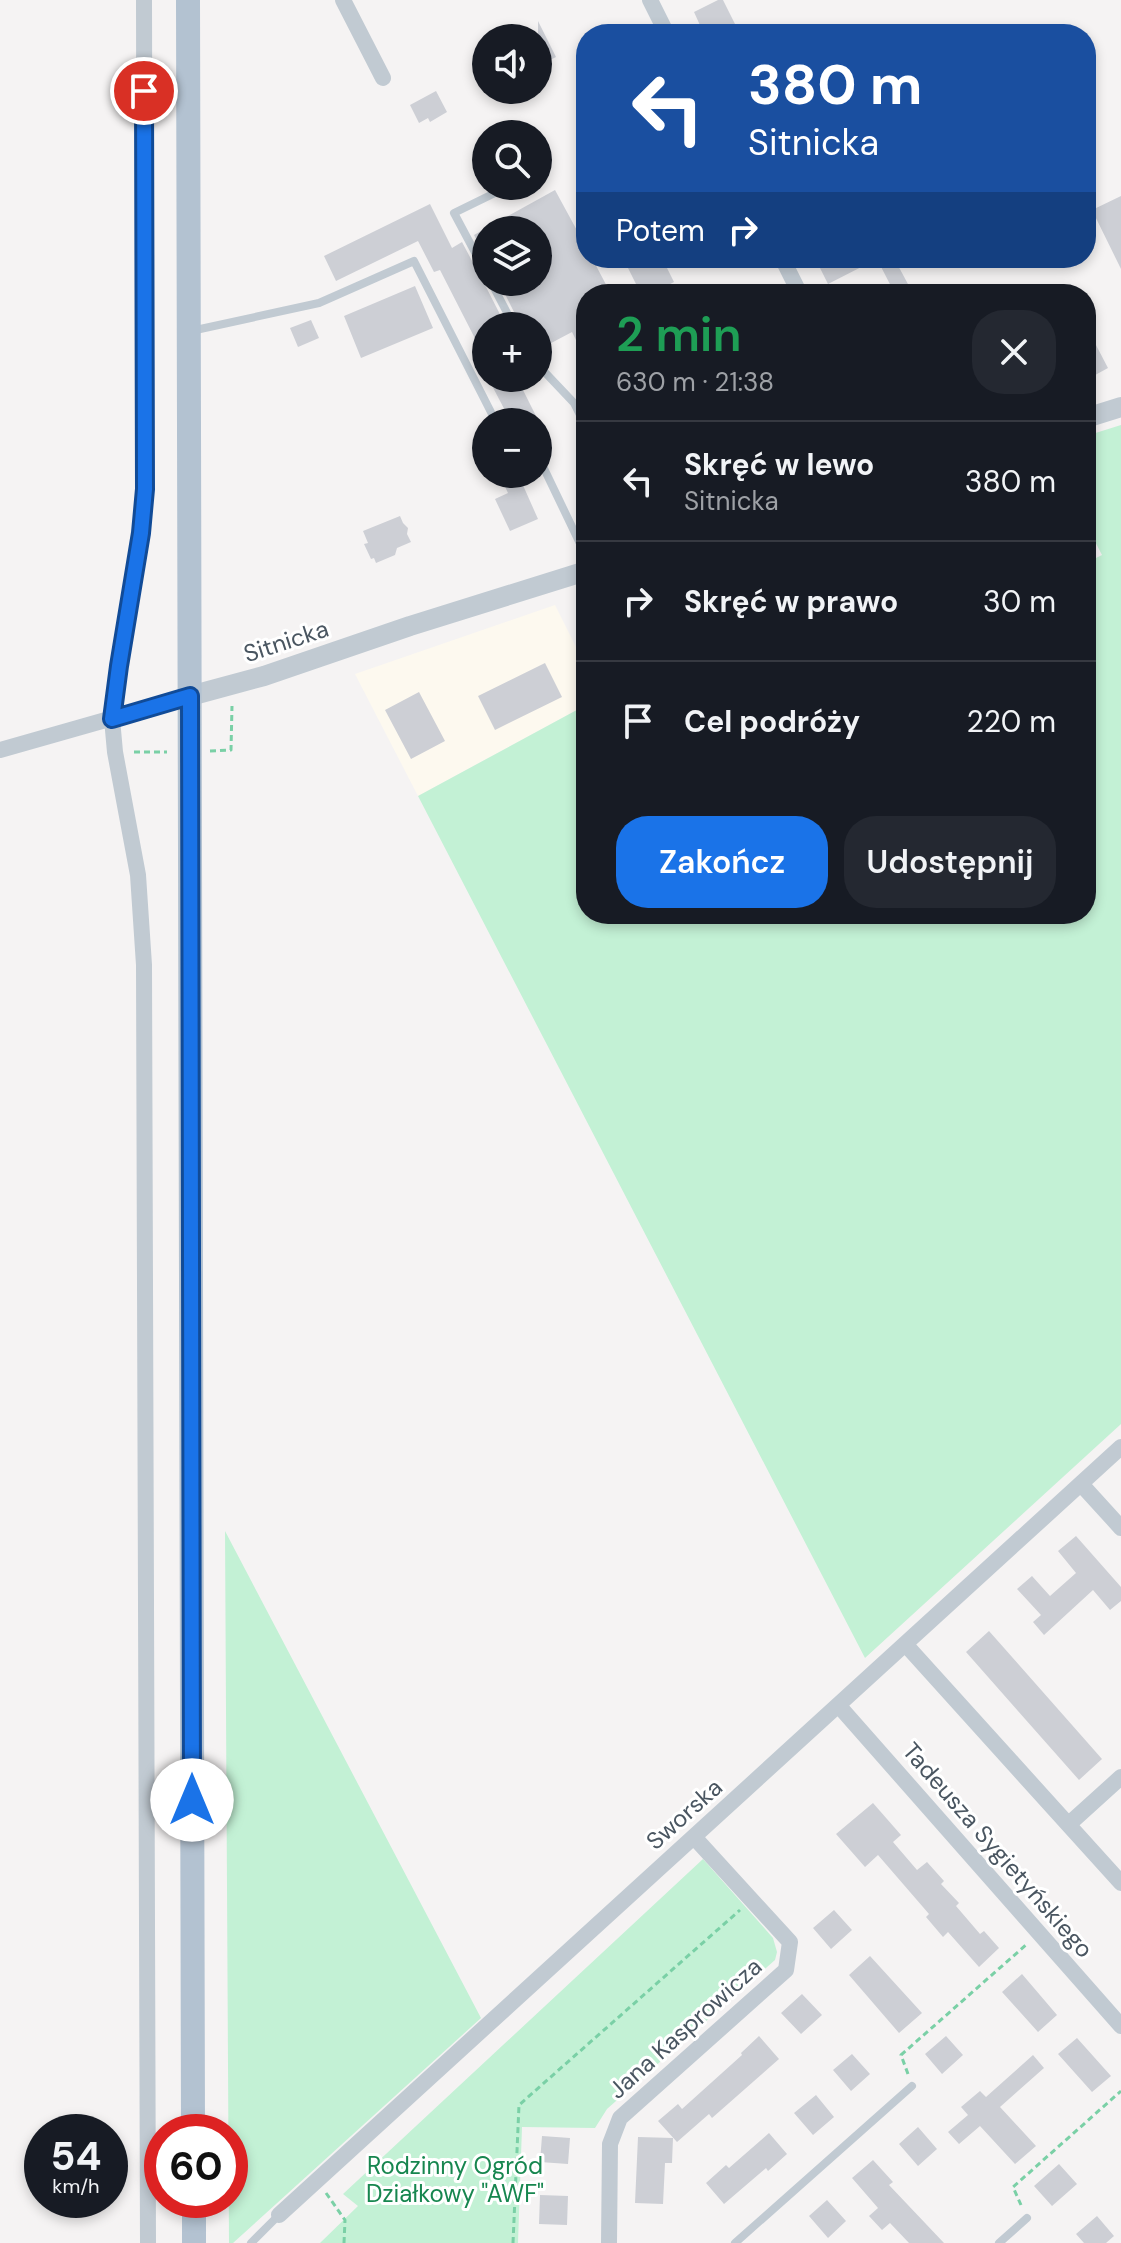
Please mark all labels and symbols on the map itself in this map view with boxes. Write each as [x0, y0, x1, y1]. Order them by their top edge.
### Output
pin [110, 57, 178, 125]
street label: Sitnicka [240, 613, 332, 669]
street label: Tadeusza Sygietyńskiego [896, 1736, 1100, 1964]
position arrow [150, 1758, 234, 1842]
street label: Sworska [639, 1772, 729, 1856]
street label: Jana Kasprowicza [602, 1951, 768, 2105]
speed limit sign: 60 [144, 2114, 248, 2218]
park label: Rodzinny Ogród Działkowy "AWF" [366, 2150, 544, 2209]

